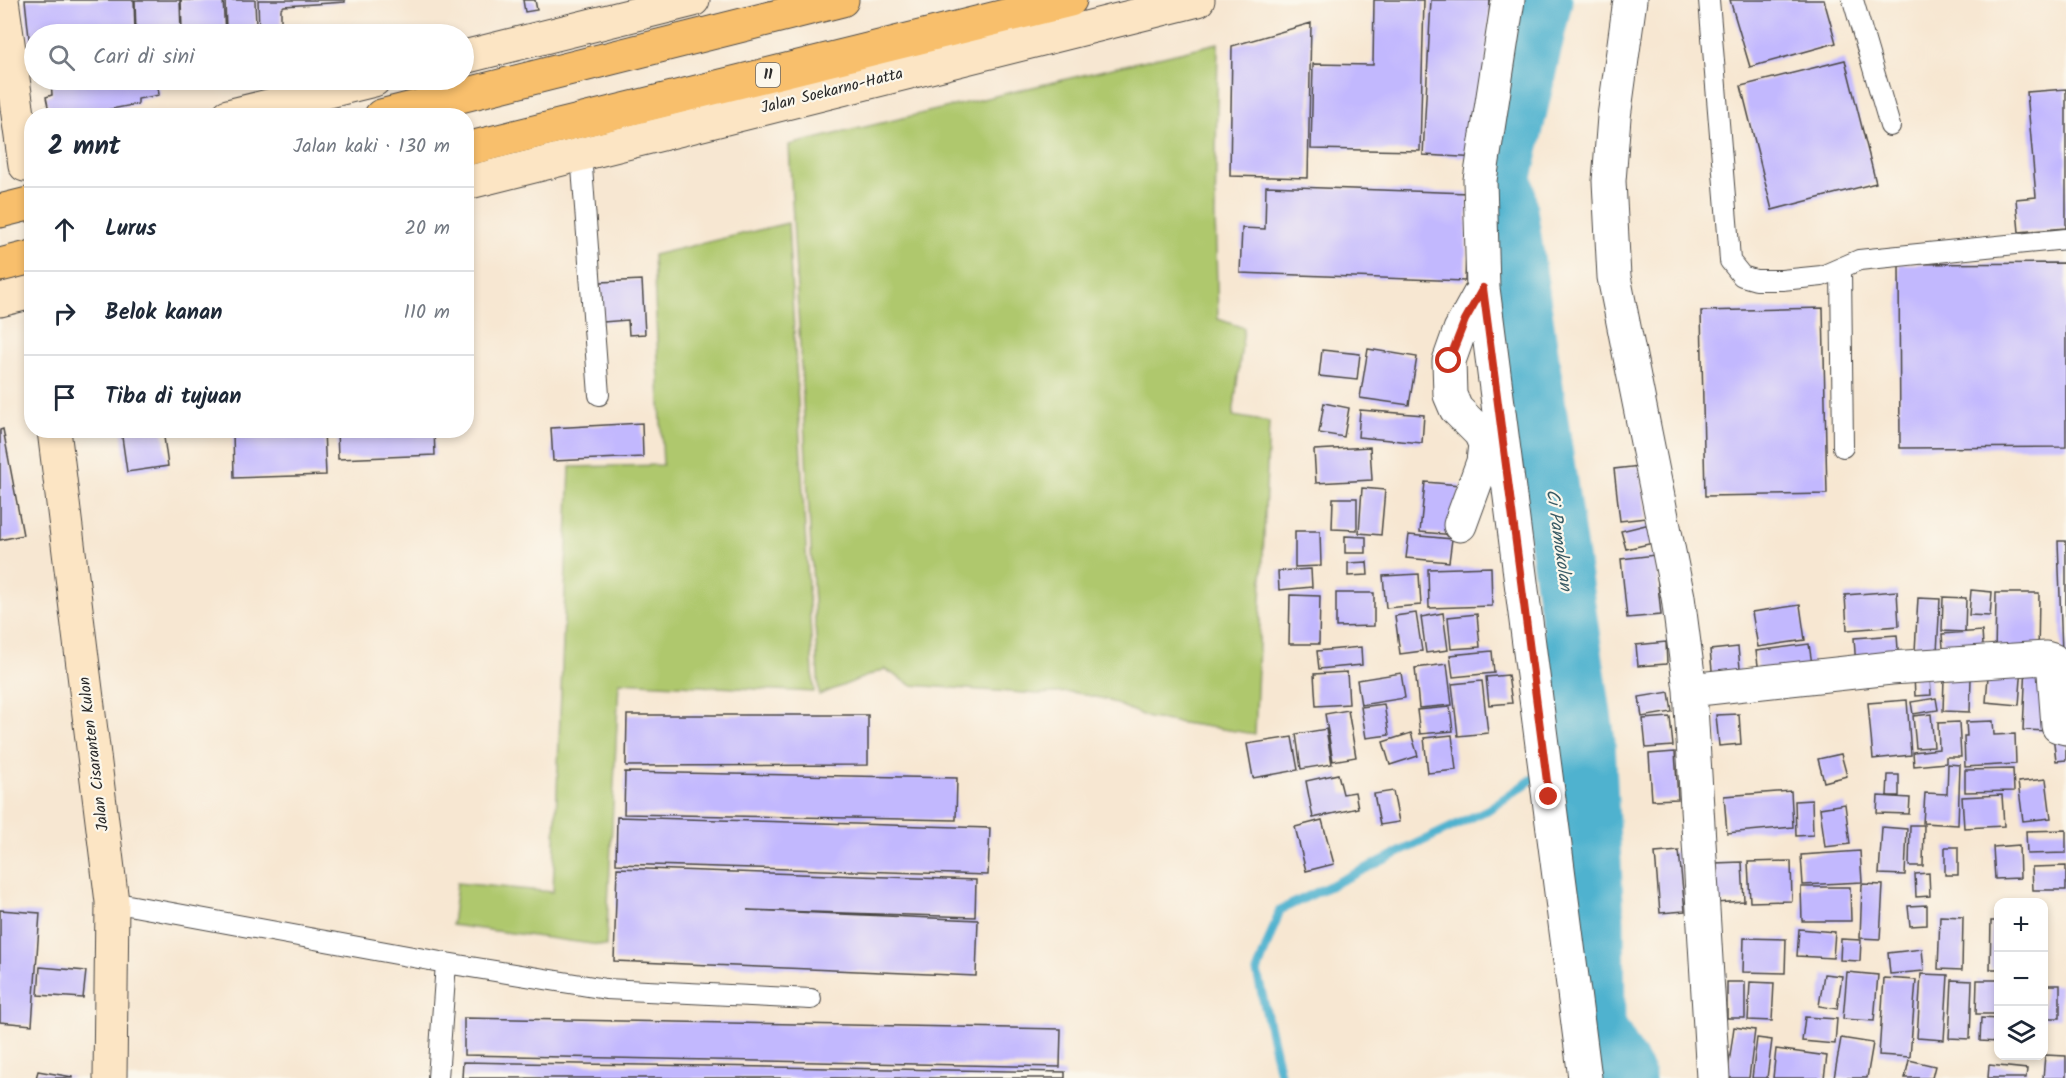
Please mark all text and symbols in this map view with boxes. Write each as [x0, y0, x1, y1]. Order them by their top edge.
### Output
search box [24, 24, 474, 90]
text: Cari di sini [93, 40, 194, 75]
icon: search [45, 41, 78, 74]
street label: Jalan Soekarno-Hatta [758, 61, 906, 121]
road number: 11 [756, 63, 780, 87]
text: 2 mnt [48, 126, 121, 168]
text: Jalan kaki · 130 m [293, 131, 450, 163]
text: Lurus [105, 212, 157, 247]
icon: ahead [48, 213, 81, 246]
text: 20 m [404, 213, 450, 245]
text: Belok kanan [105, 296, 222, 331]
icon: right [48, 297, 81, 330]
text: 110 m [404, 297, 450, 329]
route start [1435, 347, 1461, 373]
text: Tiba di tujuan [105, 380, 241, 415]
icon: arrive [48, 381, 81, 414]
water label: Ci Pamokolan [1537, 487, 1580, 594]
street label: Jalan Cisaranten Kulon [72, 675, 116, 833]
route end [1535, 783, 1561, 809]
map controls [1994, 898, 2048, 1060]
button: + [1994, 898, 2048, 952]
button: − [1994, 952, 2048, 1006]
button: layers [1994, 1006, 2048, 1060]

